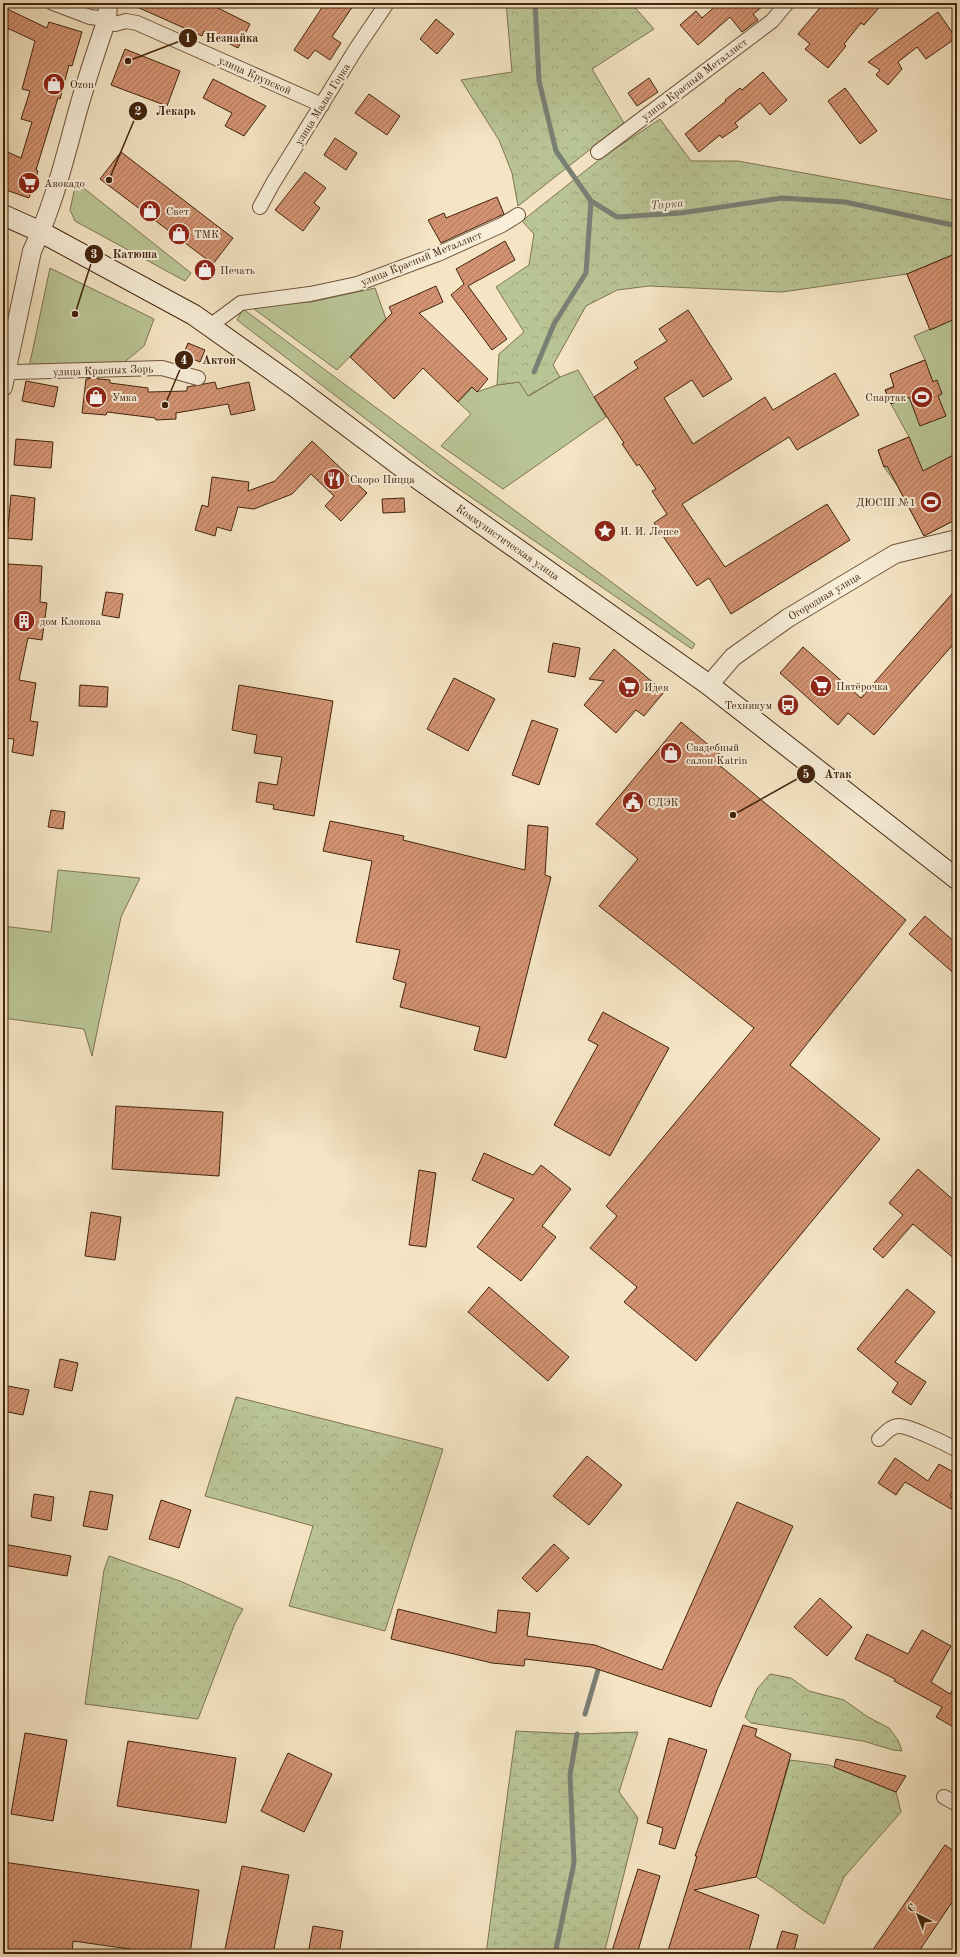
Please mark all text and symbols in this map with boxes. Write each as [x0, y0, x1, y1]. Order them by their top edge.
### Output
callout: Незнайка [178, 26, 267, 50]
text: 1 [185, 33, 191, 45]
text: Незнайка [206, 33, 258, 45]
street label: улица Красный Металлист [640, 37, 750, 124]
street label: улица Крупской [216, 55, 292, 97]
street label: улица Малая Горка [294, 61, 353, 148]
shop icon: Ozon [41, 71, 67, 97]
place label: Ozon [70, 80, 94, 91]
callout: Лекарь [128, 99, 203, 123]
text: 2 [135, 106, 142, 118]
text: Лекарь [156, 106, 196, 118]
supermarket icon: Авокадо [16, 170, 42, 196]
place label: Авокадо [44, 179, 85, 190]
shop icon: Свет [137, 198, 163, 224]
water label: Тарка [650, 198, 685, 212]
place label: Свет [166, 207, 189, 218]
shop icon: ТМК [166, 221, 192, 247]
place label: ТМК [194, 230, 219, 241]
street label: улица Красный Металлист [360, 230, 484, 289]
callout: Катюша [84, 242, 165, 266]
text: 3 [91, 249, 98, 261]
text: Катюша [113, 249, 157, 261]
shop icon: Печать [192, 257, 218, 283]
place label: Печать [220, 266, 255, 277]
callout: Актон [174, 348, 244, 372]
text: 4 [181, 355, 188, 367]
text: Актон [202, 355, 236, 367]
street label: улица Красных Зорь [53, 364, 153, 379]
shop icon: Умка [83, 384, 109, 410]
sports icon: Спартак [909, 384, 935, 410]
place label: Умка [112, 393, 137, 404]
place label: Спартак [865, 393, 906, 404]
restaurant icon: Скоро Пицца [321, 466, 347, 492]
place label: Скоро Пицца [350, 475, 415, 486]
sports icon: ДЮСШ №1 [918, 489, 944, 515]
place label: ДЮСШ №1 [856, 498, 916, 509]
street label: Коммунистическая улица [454, 503, 561, 583]
place icon: И. И. Лепсе [592, 518, 618, 544]
place label: И. И. Лепсе [620, 527, 679, 538]
street label: Огородная улица [787, 571, 863, 623]
building icon: дом Клокова [11, 608, 37, 634]
place label: дом Клокова [40, 617, 102, 628]
supermarket icon: Пятёрочка [808, 673, 834, 699]
supermarket icon: Идея [616, 674, 642, 700]
place label: Пятёрочка [836, 682, 889, 693]
place label: Идея [644, 683, 669, 694]
bus stop icon: Техникум [775, 692, 801, 718]
place label: Техникум [724, 701, 772, 712]
shop icon: Свадебный салон Katrin [658, 740, 684, 766]
place label: Свадебный салон Katrin [686, 743, 747, 767]
callout: Атак [796, 762, 860, 786]
text: 5 [803, 768, 810, 781]
text: Атак [824, 769, 852, 781]
public building icon: СДЭК [620, 789, 646, 815]
place label: СДЭК [648, 798, 679, 809]
north arrow [898, 1895, 938, 1935]
text: С [906, 1902, 919, 1915]

